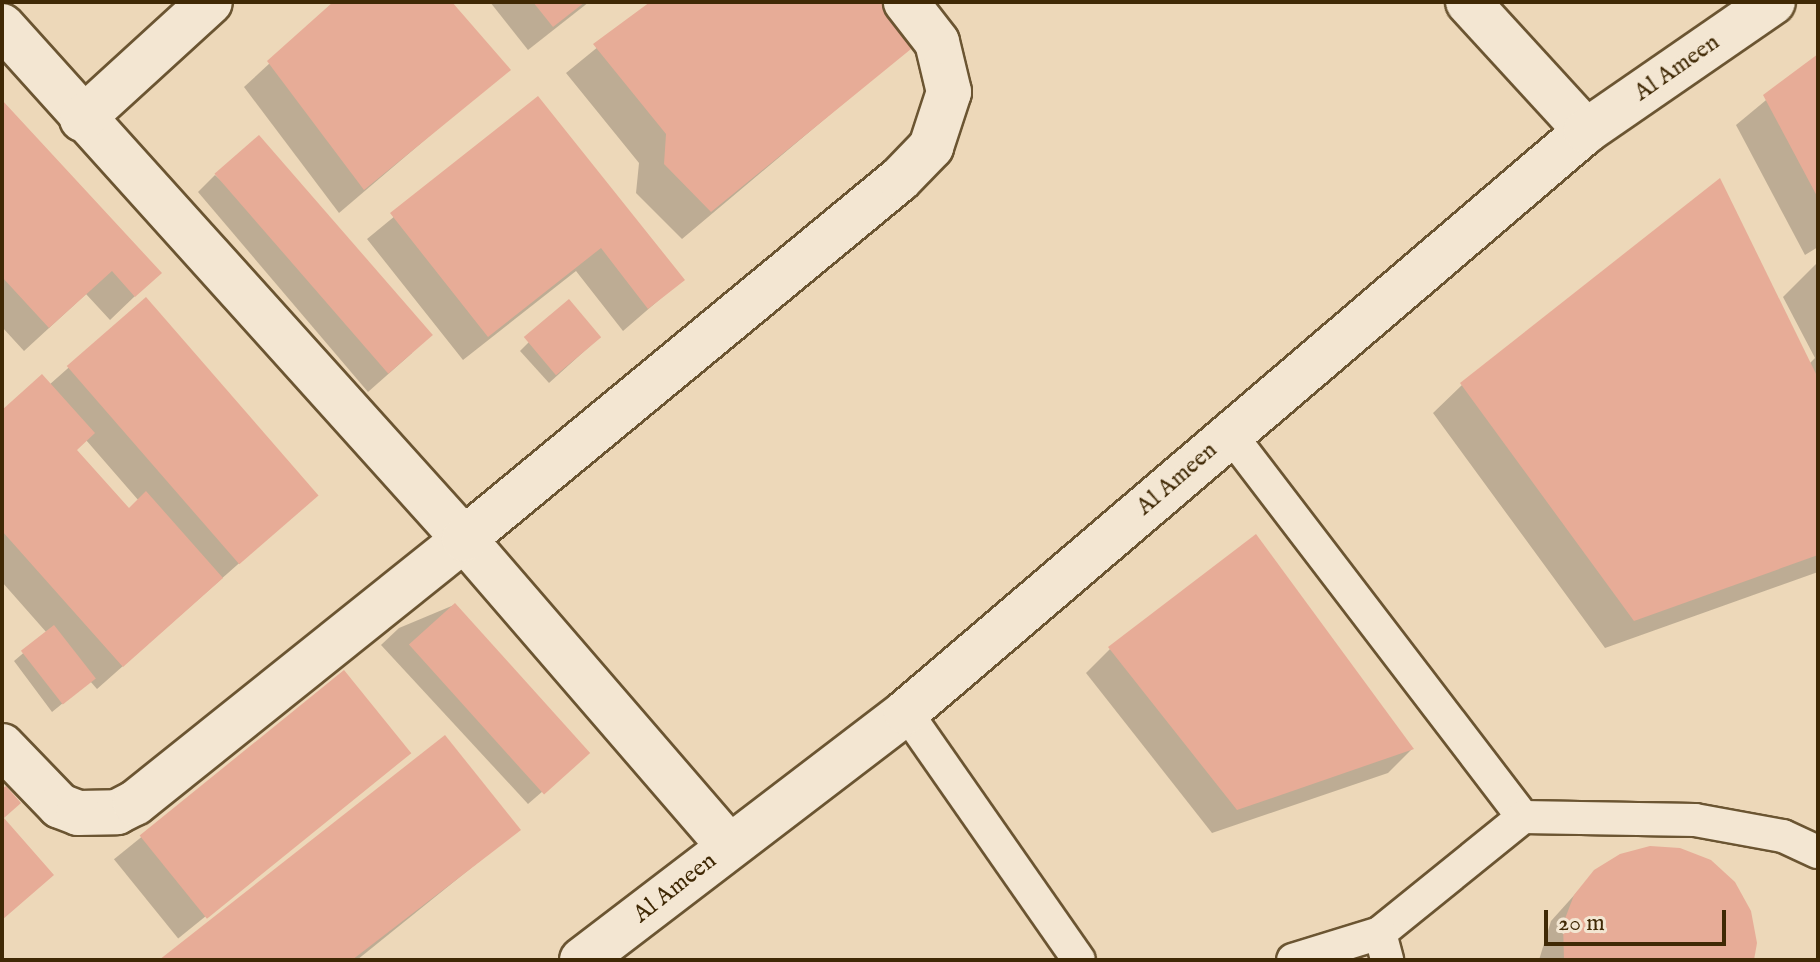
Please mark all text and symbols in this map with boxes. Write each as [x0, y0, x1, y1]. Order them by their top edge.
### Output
street label: Al Ameen [1629, 28, 1725, 108]
street label: Al Ameen [1131, 436, 1223, 522]
street label: Al Ameen [628, 847, 722, 929]
scale bar [1548, 894, 1730, 944]
text: 20 m [1558, 908, 1605, 939]

